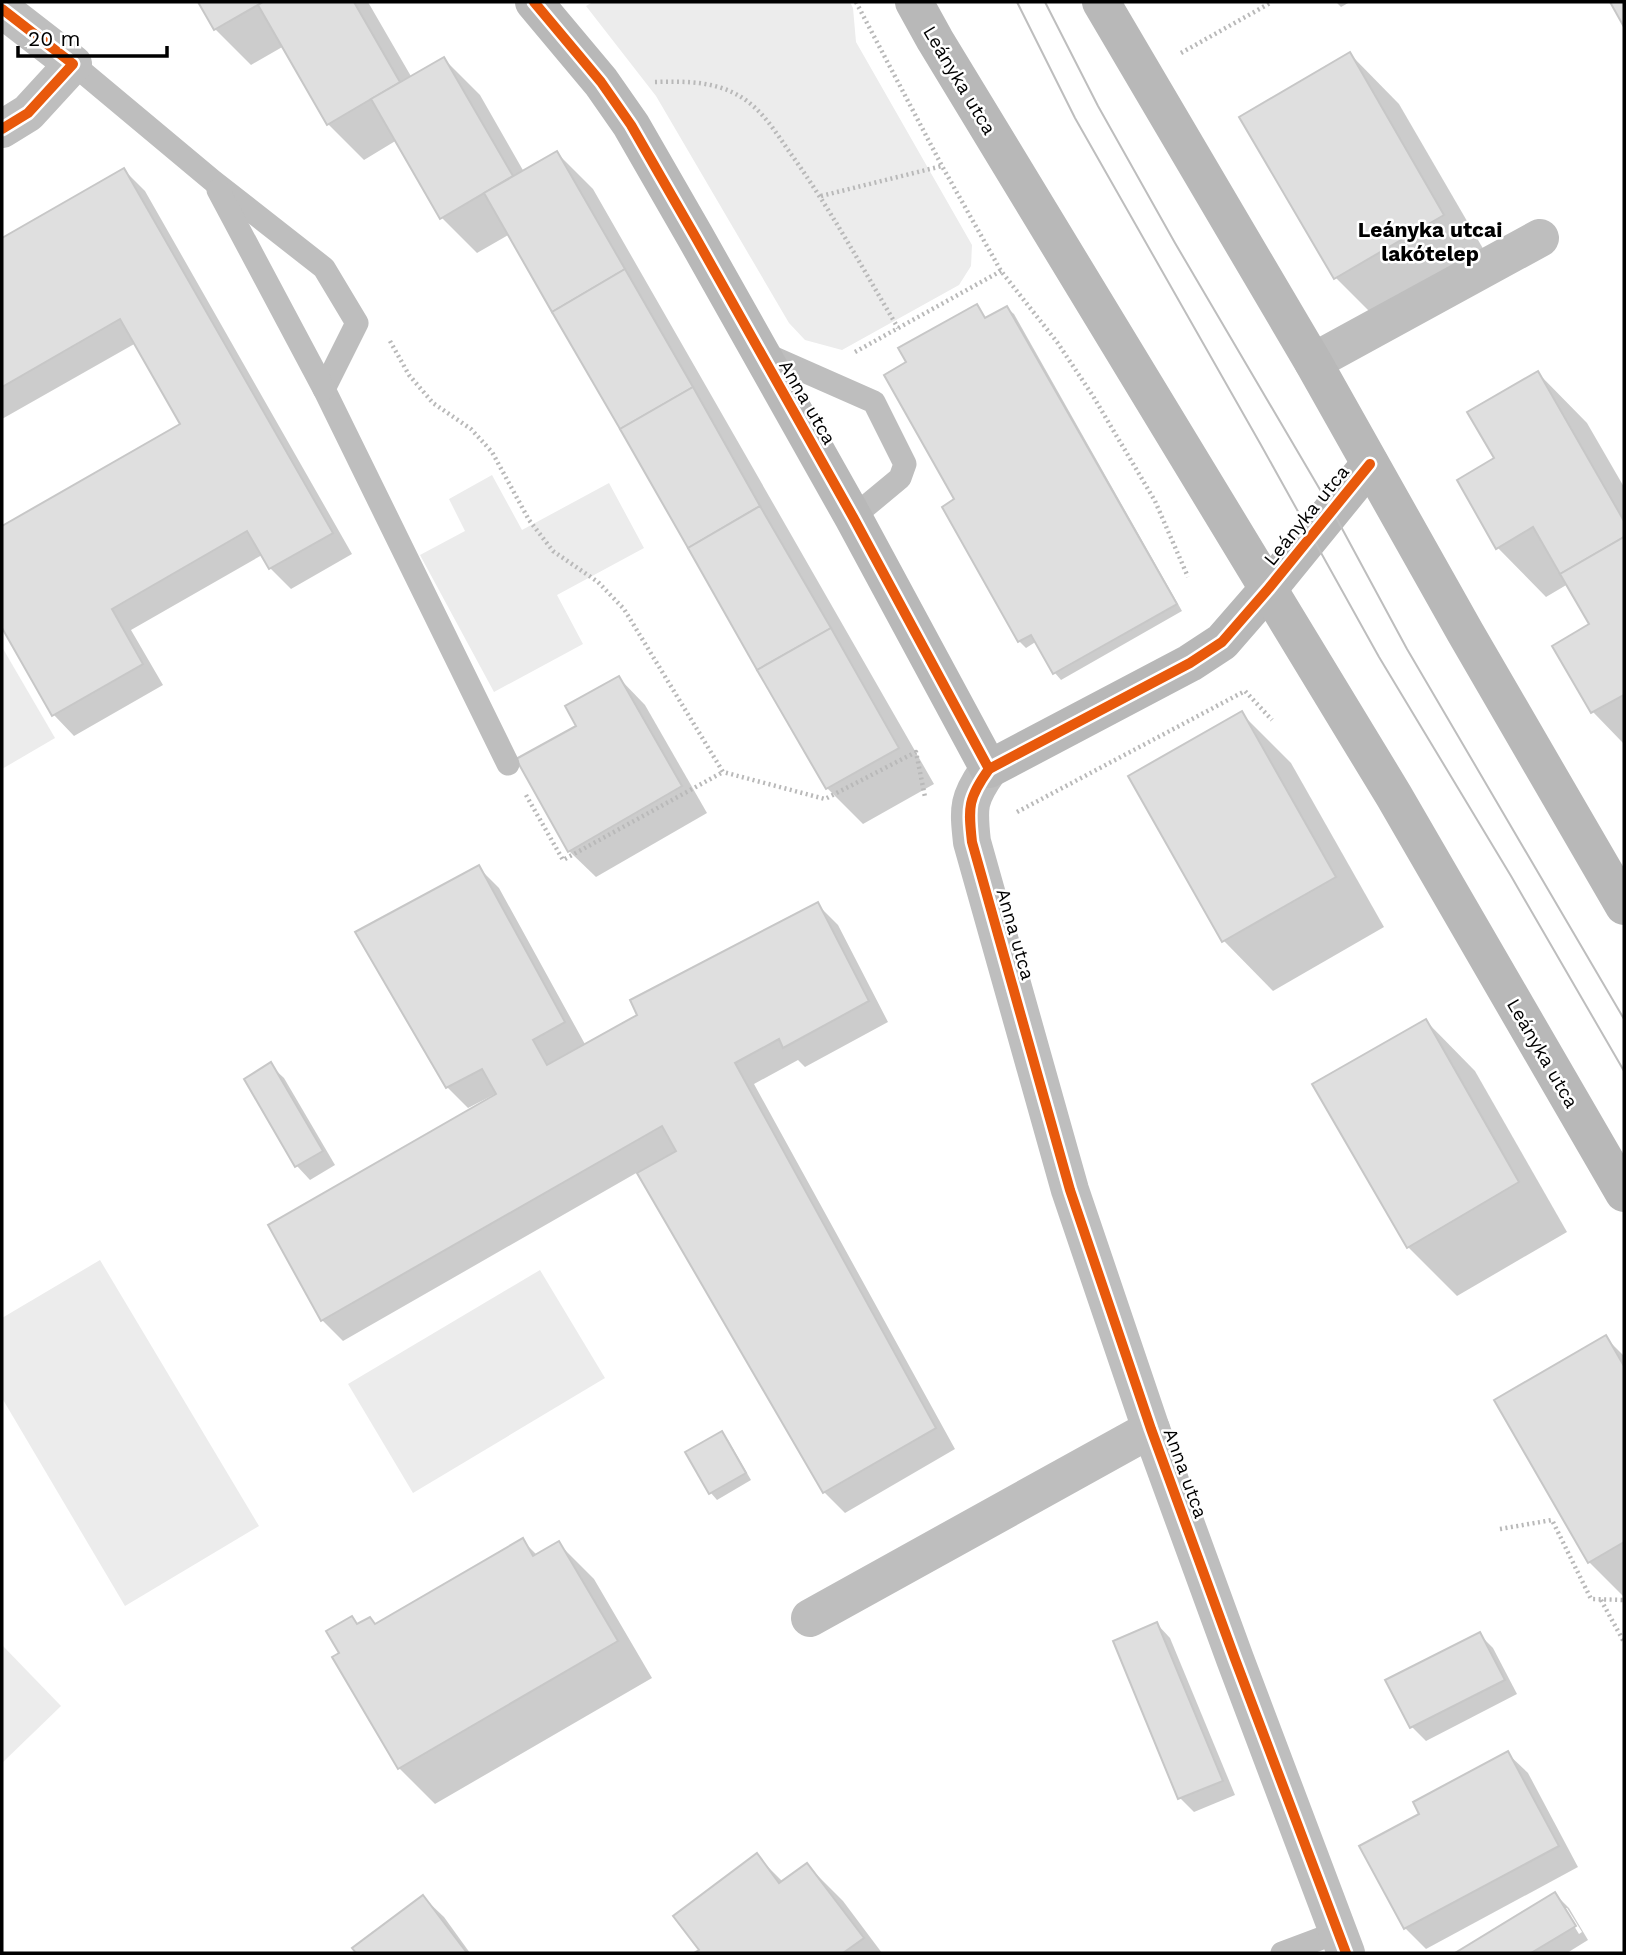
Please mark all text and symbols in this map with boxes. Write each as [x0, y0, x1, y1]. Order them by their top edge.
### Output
scale bar [18, 14, 166, 58]
street label: Leányka utca [918, 22, 1001, 139]
text: 20 m [28, 26, 80, 51]
district label: Leányka utcai lakótelep [1358, 217, 1502, 266]
street label: Anna utca [774, 356, 841, 449]
street label: Leányka utca [1259, 460, 1354, 570]
street label: Anna utca [992, 886, 1040, 983]
street label: Leányka utca [1502, 994, 1583, 1112]
street label: Anna utca [1159, 1425, 1212, 1521]

